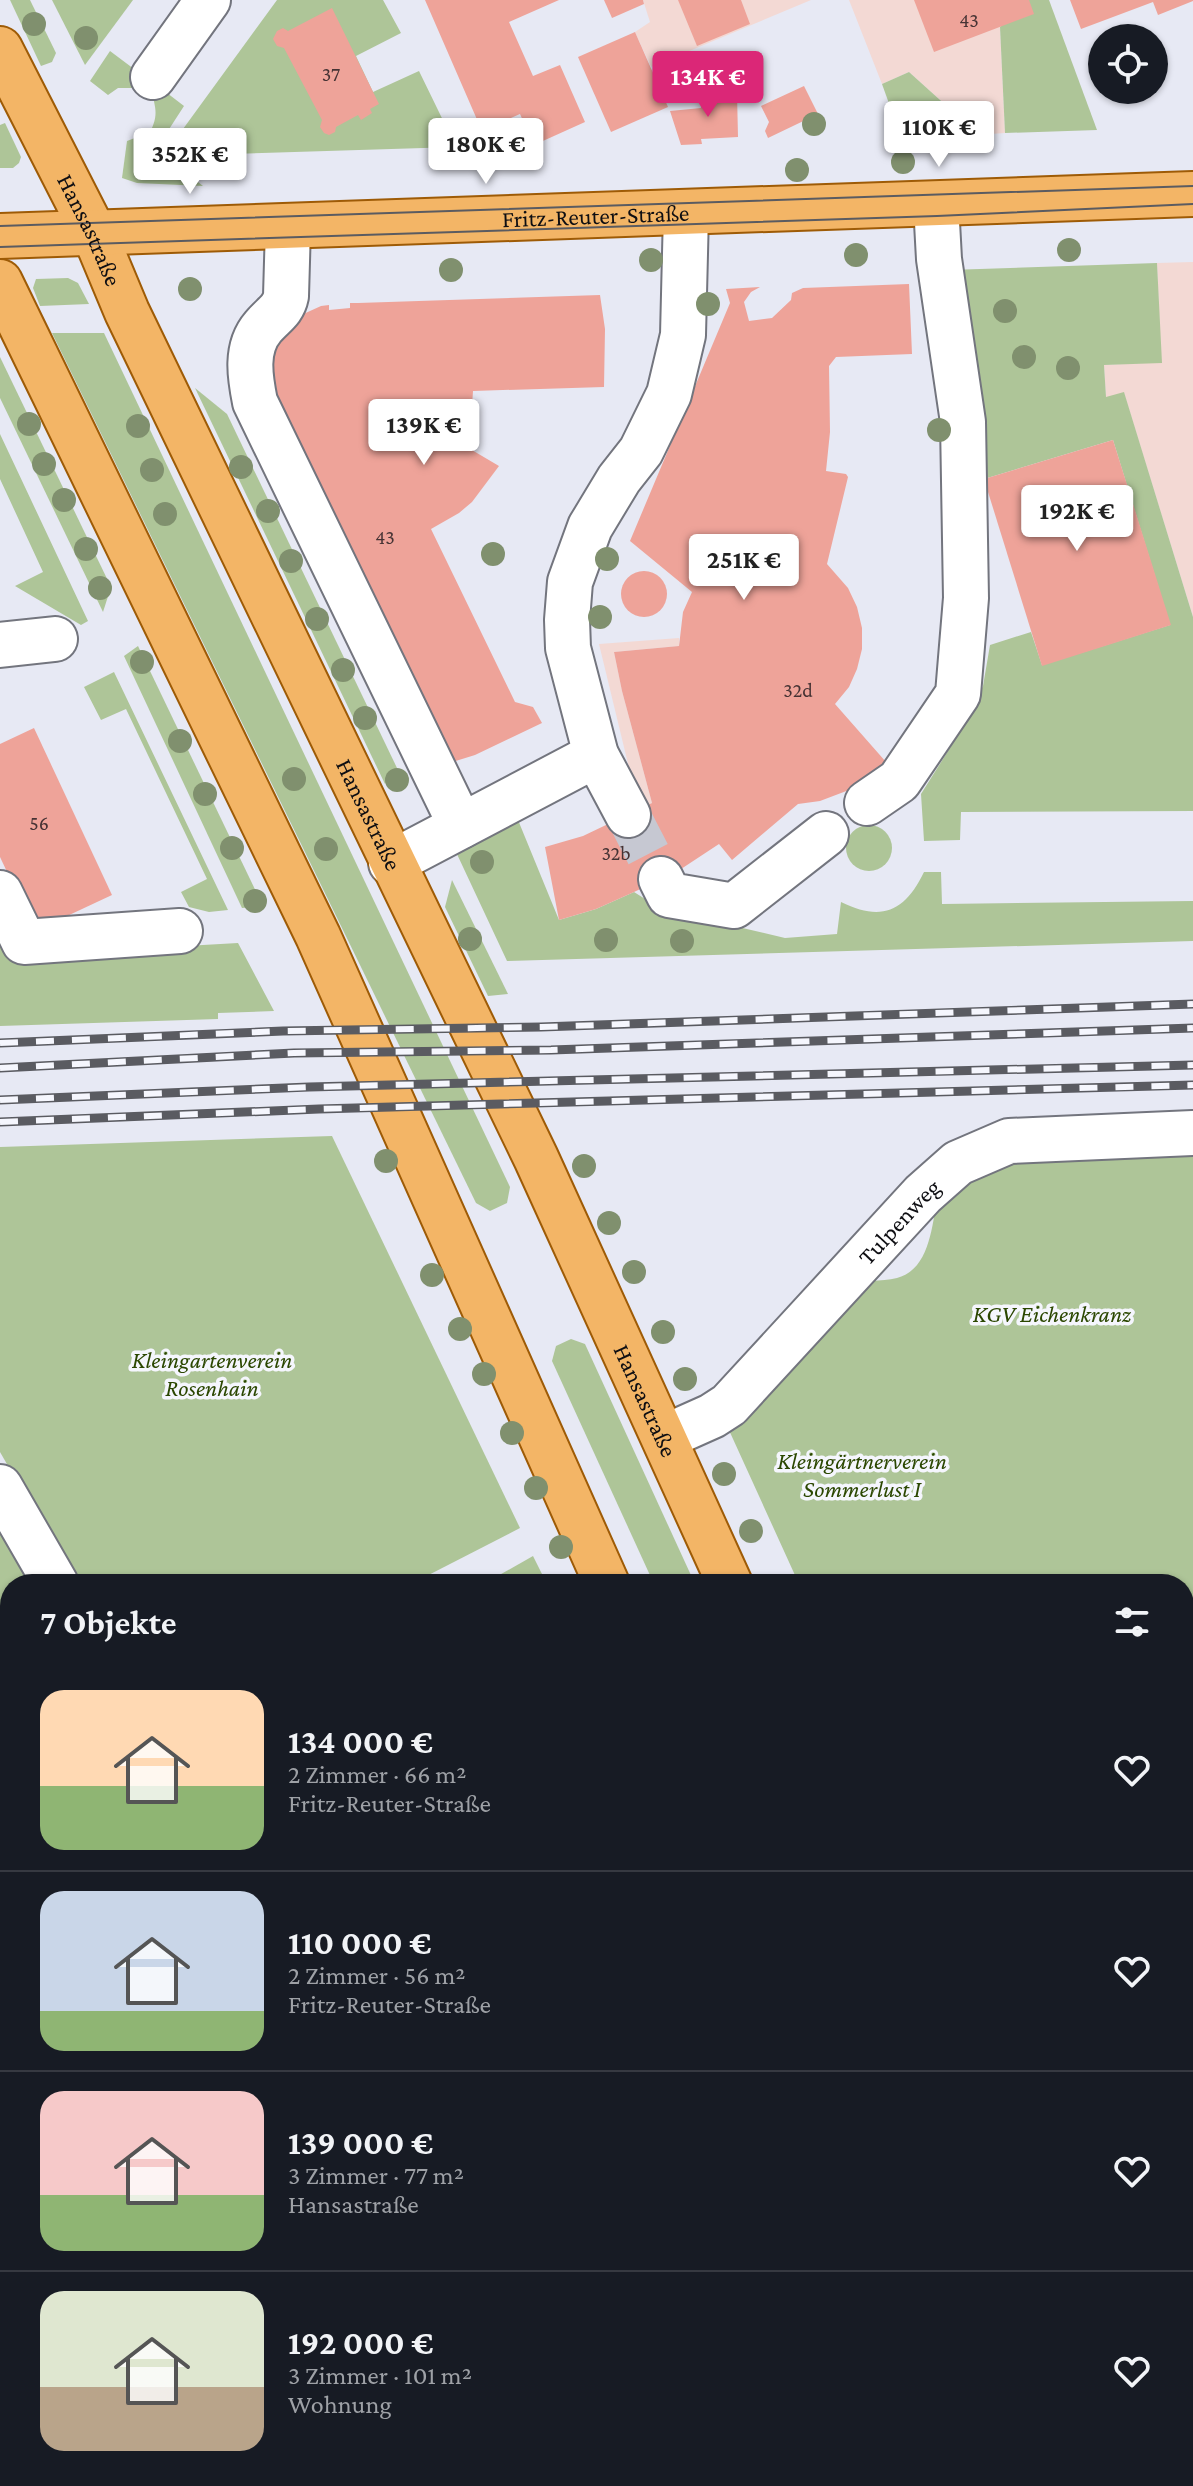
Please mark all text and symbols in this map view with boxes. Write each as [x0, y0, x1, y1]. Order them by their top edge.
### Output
house number: 43 [959, 9, 979, 31]
map controls [1088, 24, 1168, 104]
button: locate [1088, 24, 1168, 104]
pin: 134K € [643, 51, 773, 119]
text: 134K € [670, 62, 746, 91]
house number: 37 [322, 63, 340, 85]
pin: 110K € [874, 101, 1004, 169]
text: 110K € [902, 112, 976, 141]
pin: 180K € [421, 118, 551, 186]
pin: 352K € [125, 128, 255, 196]
text: 180K € [446, 129, 526, 158]
text: 352K € [152, 139, 228, 168]
street label: Hansastraße [52, 169, 128, 290]
street label: Fritz-Reuter-Straße [501, 198, 690, 232]
pin: 139K € [359, 399, 489, 467]
text: 139K € [386, 410, 462, 439]
pin: 192K € [1012, 485, 1142, 553]
text: 192K € [1039, 496, 1115, 525]
house number: 43 [375, 526, 395, 548]
pin: 251K € [679, 534, 809, 602]
text: 251K € [707, 545, 781, 574]
house number: 32d [783, 679, 813, 701]
street label: Hansastraße [331, 754, 408, 874]
house number: 56 [29, 812, 49, 834]
house number: 32b [601, 842, 631, 864]
street label: Tulpenweg [852, 1172, 945, 1269]
park label: KGV Eichenkranz [973, 1300, 1132, 1327]
street label: Hansastraße [609, 1340, 684, 1461]
park label: Kleingartenverein Rosenhain [132, 1346, 292, 1401]
park label: Kleingärtnerverein Sommerlust I [777, 1447, 947, 1502]
icon: filters [1110, 1600, 1154, 1644]
text: 7 Objekte [40, 1604, 176, 1641]
icon: home [104, 1722, 200, 1818]
text: 134 000 € [288, 1723, 433, 1760]
icon: heart [1110, 1748, 1154, 1792]
text: 2 Zimmer · 66 m² [288, 1760, 466, 1789]
text: Fritz-Reuter-Straße [288, 1789, 491, 1818]
icon: home [104, 1923, 200, 2019]
text: 110 000 € [288, 1924, 431, 1961]
icon: heart [1110, 1949, 1154, 1993]
text: 2 Zimmer · 56 m² [288, 1961, 465, 1990]
text: Fritz-Reuter-Straße [288, 1990, 491, 2019]
icon: home [104, 2123, 200, 2219]
text: 139 000 € [288, 2124, 433, 2161]
icon: heart [1110, 2149, 1154, 2193]
text: 3 Zimmer · 77 m² [288, 2161, 464, 2190]
text: Hansastraße [288, 2190, 419, 2219]
icon: home [104, 2323, 200, 2419]
text: 192 000 € [288, 2324, 434, 2361]
icon: heart [1110, 2349, 1154, 2393]
text: 3 Zimmer · 101 m² [288, 2361, 472, 2390]
text: Wohnung [288, 2390, 392, 2419]

